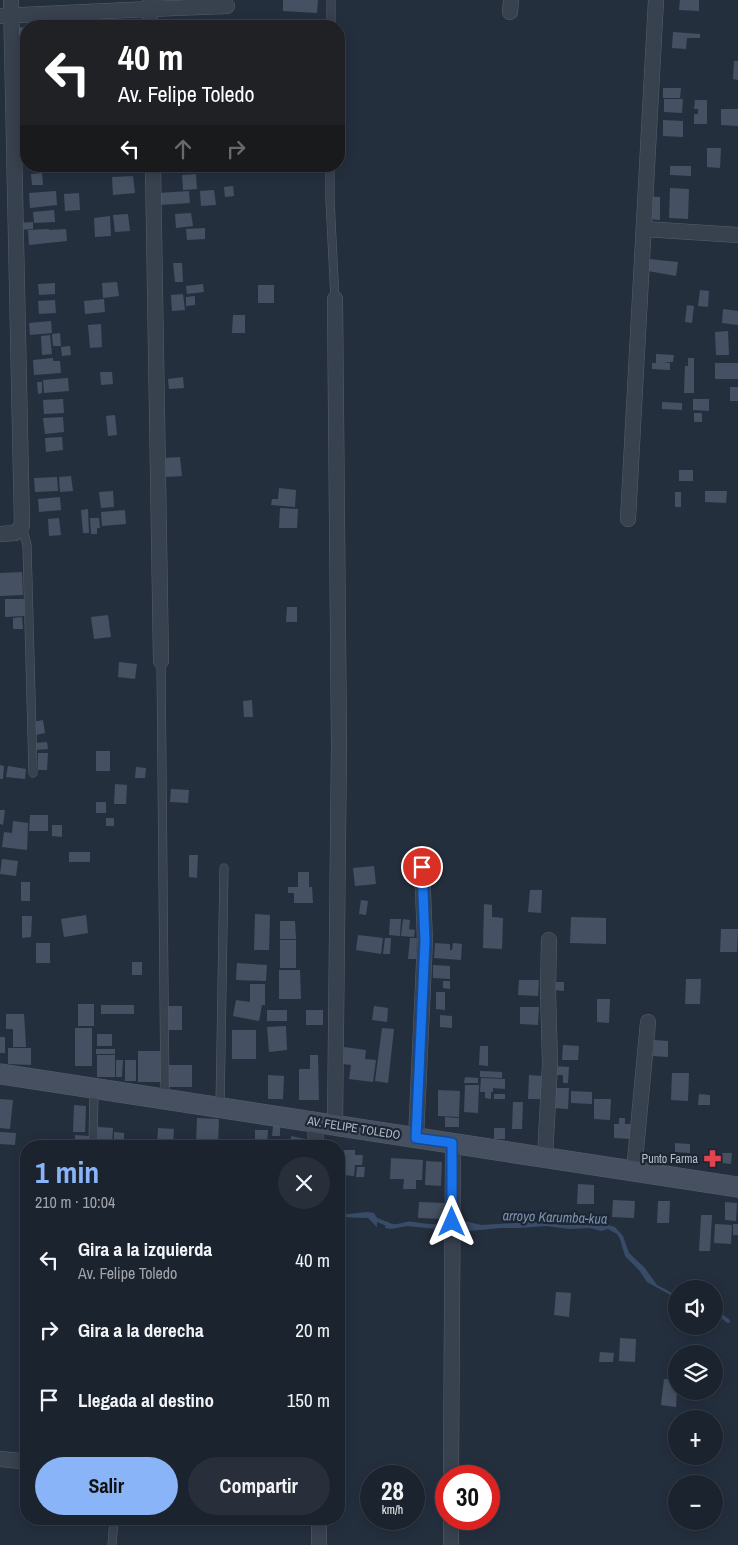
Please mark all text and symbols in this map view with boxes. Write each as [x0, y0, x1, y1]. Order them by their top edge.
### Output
text: 40 m [118, 34, 183, 81]
icon: left [35, 40, 100, 105]
text: Av. Felipe Toledo [118, 79, 255, 109]
icon: left [116, 135, 144, 163]
icon: ahead [169, 135, 197, 163]
icon: right [222, 135, 250, 163]
pin [401, 846, 443, 888]
icon: arrive [408, 853, 436, 881]
street label: AV. FELIPE TOLEDO [305, 1113, 402, 1143]
pharmacy icon: Punto Farma [702, 1149, 722, 1169]
place label: Punto Farma [642, 1151, 699, 1167]
text: 1 min [35, 1152, 99, 1192]
button: close [278, 1157, 330, 1209]
text: 210 m · 10:04 [35, 1191, 115, 1213]
position arrow [425, 1195, 477, 1247]
water label: arroyo Karumba-kua [502, 1206, 608, 1228]
text: Gira a la izquierda [78, 1236, 212, 1262]
icon: left [35, 1246, 63, 1274]
text: 40 m [295, 1247, 330, 1273]
text: Av. Felipe Toledo [78, 1262, 177, 1284]
map controls [668, 1280, 723, 1530]
button: sound [668, 1280, 723, 1335]
icon: right [35, 1316, 63, 1344]
text: Gira a la derecha [78, 1317, 204, 1343]
text: 20 m [295, 1317, 330, 1343]
button: layers [668, 1345, 723, 1400]
icon: arrive [35, 1386, 63, 1414]
text: Llegada al destino [78, 1387, 214, 1413]
text: 150 m [287, 1387, 330, 1413]
button: + [668, 1410, 723, 1465]
button: Salir [35, 1457, 178, 1515]
button: Compartir [188, 1457, 330, 1515]
speed limit sign: 30 [435, 1465, 500, 1530]
text: 28 [381, 1474, 404, 1508]
button: − [668, 1475, 723, 1530]
text: km/h [382, 1502, 403, 1518]

